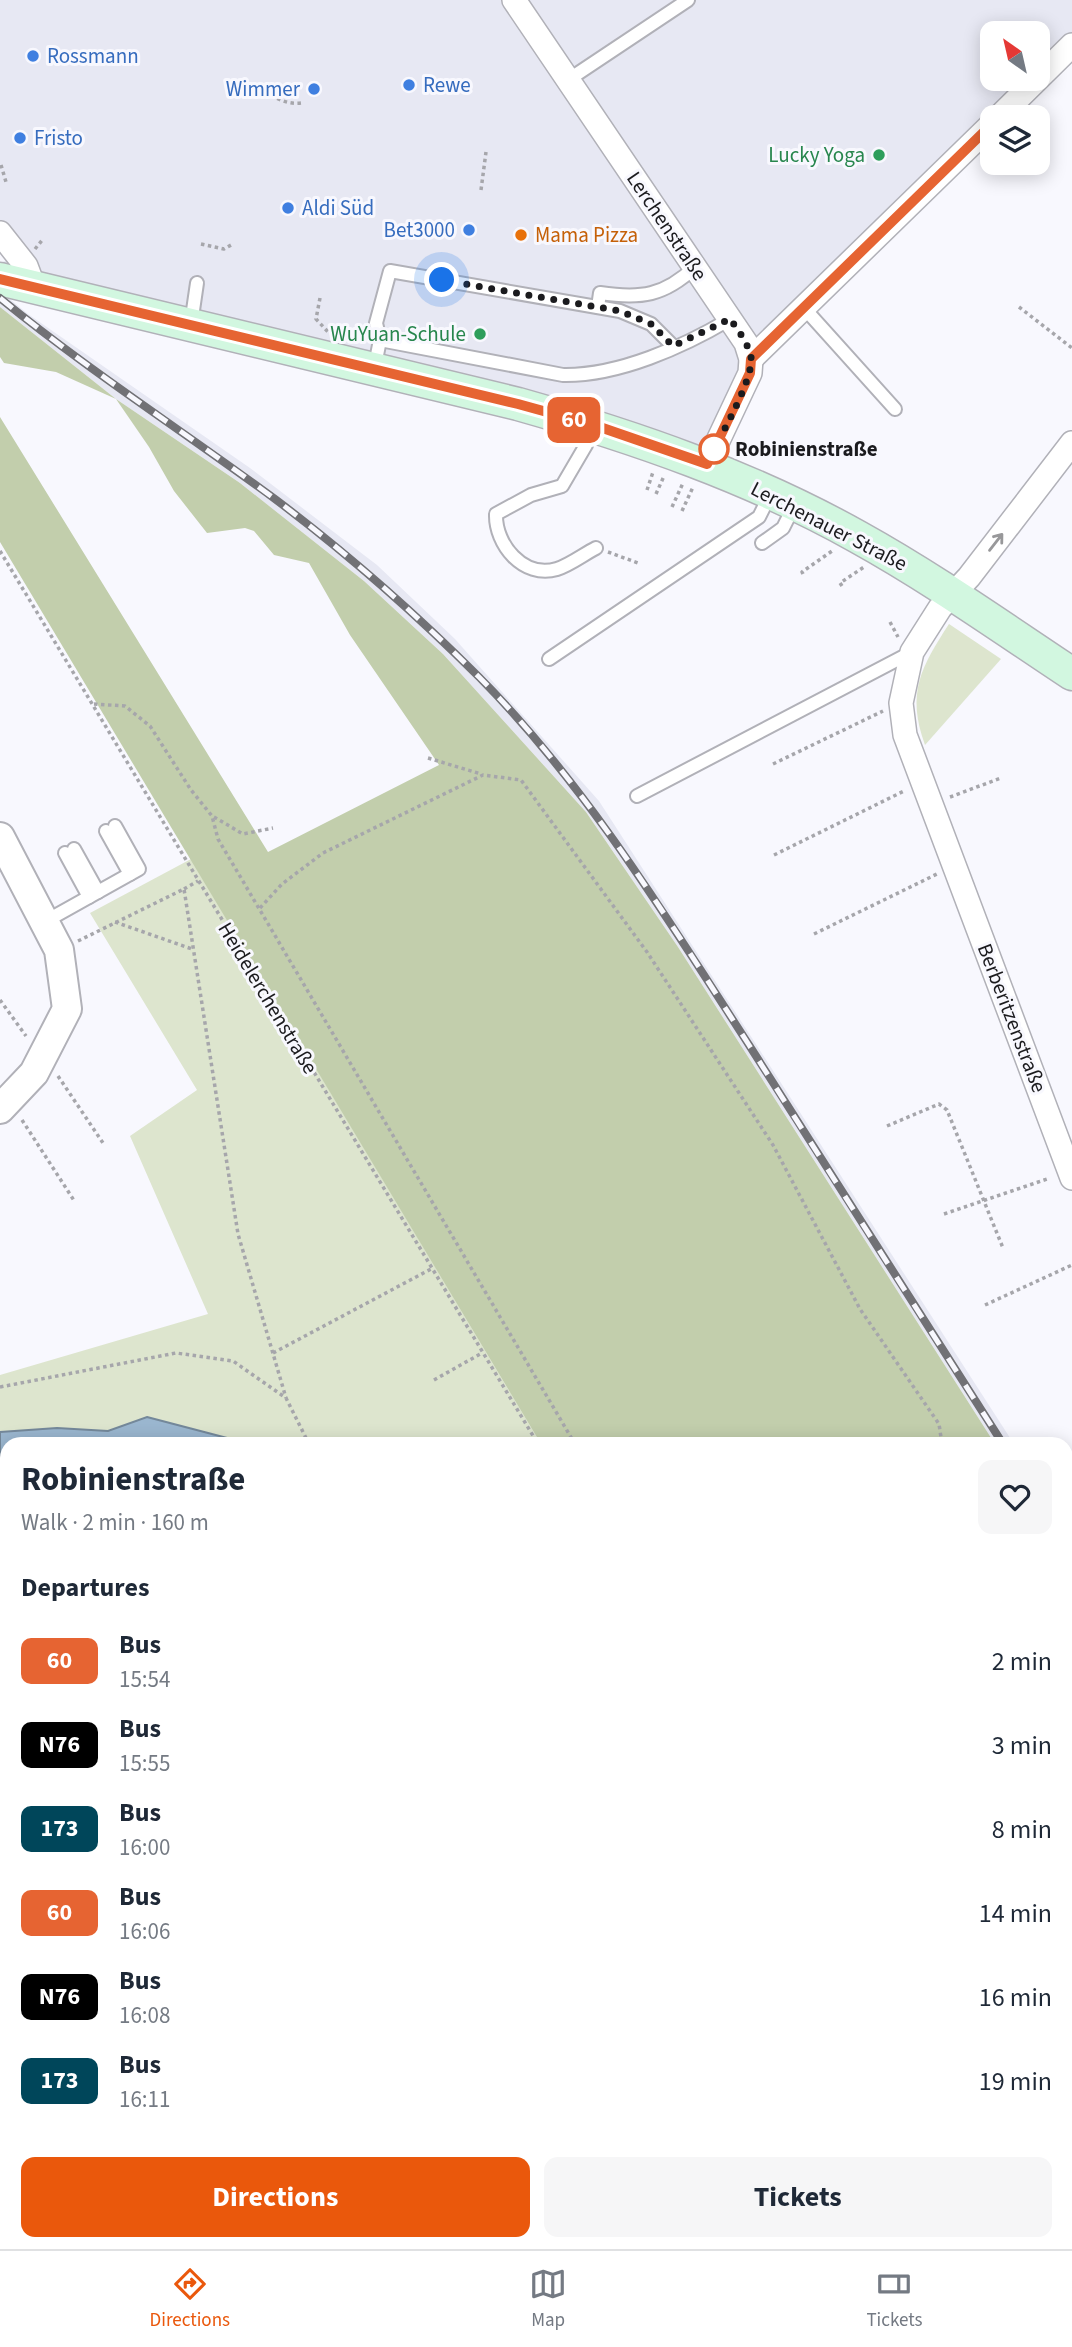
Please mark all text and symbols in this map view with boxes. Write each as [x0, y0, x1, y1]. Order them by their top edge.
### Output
north arrow [980, 21, 1050, 91]
map controls [980, 21, 1050, 175]
place label: Rossmann [47, 41, 139, 71]
marker: Rossmann [25, 48, 41, 64]
place label: Rewe [423, 70, 471, 100]
place label: Wimmer [226, 74, 301, 104]
marker: Rewe [401, 77, 417, 93]
marker: Wimmer [306, 81, 322, 97]
button: layers [980, 105, 1050, 175]
place label: Fristo [34, 123, 83, 153]
marker: Fristo [12, 130, 28, 146]
place label: Lucky Yoga [768, 140, 865, 170]
marker: Lucky Yoga [871, 147, 887, 163]
street label: Lerchenstraße [619, 165, 715, 287]
place label: Aldi Süd [302, 193, 374, 223]
marker: Aldi Süd [280, 200, 296, 216]
place label: Bet3000 [384, 215, 455, 245]
place label: Mama Pizza [535, 220, 638, 250]
marker: Bet3000 [461, 222, 477, 238]
marker: Mama Pizza [513, 227, 529, 243]
your location [424, 262, 459, 297]
place label: WuYuan-Schule [330, 319, 466, 349]
marker: WuYuan-Schule [472, 326, 488, 342]
line badge: 60 [542, 397, 606, 443]
text: 60 [561, 402, 587, 437]
marker: Robinienstraße [699, 434, 729, 464]
place label: Robinienstraße [735, 434, 878, 464]
street label: Lerchenauer Straße [746, 474, 912, 578]
one-way arrow [989, 533, 1004, 551]
street label: Heidelerchenstraße [211, 916, 325, 1080]
street label: Berberitzenstraße [970, 939, 1054, 1097]
text: Robinienstraße [21, 1456, 245, 1503]
button: heart [978, 1460, 1052, 1534]
text: Walk · 2 min · 160 m [21, 1506, 209, 1539]
text: Departures [21, 1569, 149, 1606]
text: Bus [119, 1626, 161, 1663]
text: 60 [47, 1643, 72, 1678]
text: 2 min [992, 1643, 1052, 1680]
text: 15:54 [119, 1663, 170, 1696]
text: Bus [119, 1710, 161, 1747]
text: N76 [39, 1727, 80, 1762]
text: 3 min [992, 1727, 1052, 1764]
text: 15:55 [119, 1747, 170, 1780]
text: Bus [119, 1794, 161, 1831]
text: 173 [40, 1811, 79, 1846]
text: 8 min [992, 1811, 1052, 1848]
text: 16:00 [119, 1831, 170, 1864]
text: Bus [119, 1878, 161, 1915]
text: 60 [47, 1895, 72, 1930]
text: 14 min [979, 1895, 1052, 1932]
text: 16:06 [119, 1915, 170, 1948]
text: Bus [119, 1962, 161, 1999]
text: N76 [39, 1979, 80, 2014]
text: 16 min [979, 1979, 1052, 2016]
text: 16:08 [119, 1999, 170, 2032]
text: Bus [119, 2046, 161, 2083]
text: 173 [40, 2063, 79, 2098]
text: 19 min [979, 2063, 1052, 2100]
text: 16:11 [119, 2083, 170, 2116]
button: Directions [21, 2157, 530, 2237]
button: Tickets [544, 2157, 1052, 2237]
tab: Directions [150, 2265, 230, 2334]
tab: Map [529, 2265, 567, 2334]
tab: Tickets [866, 2265, 922, 2334]

